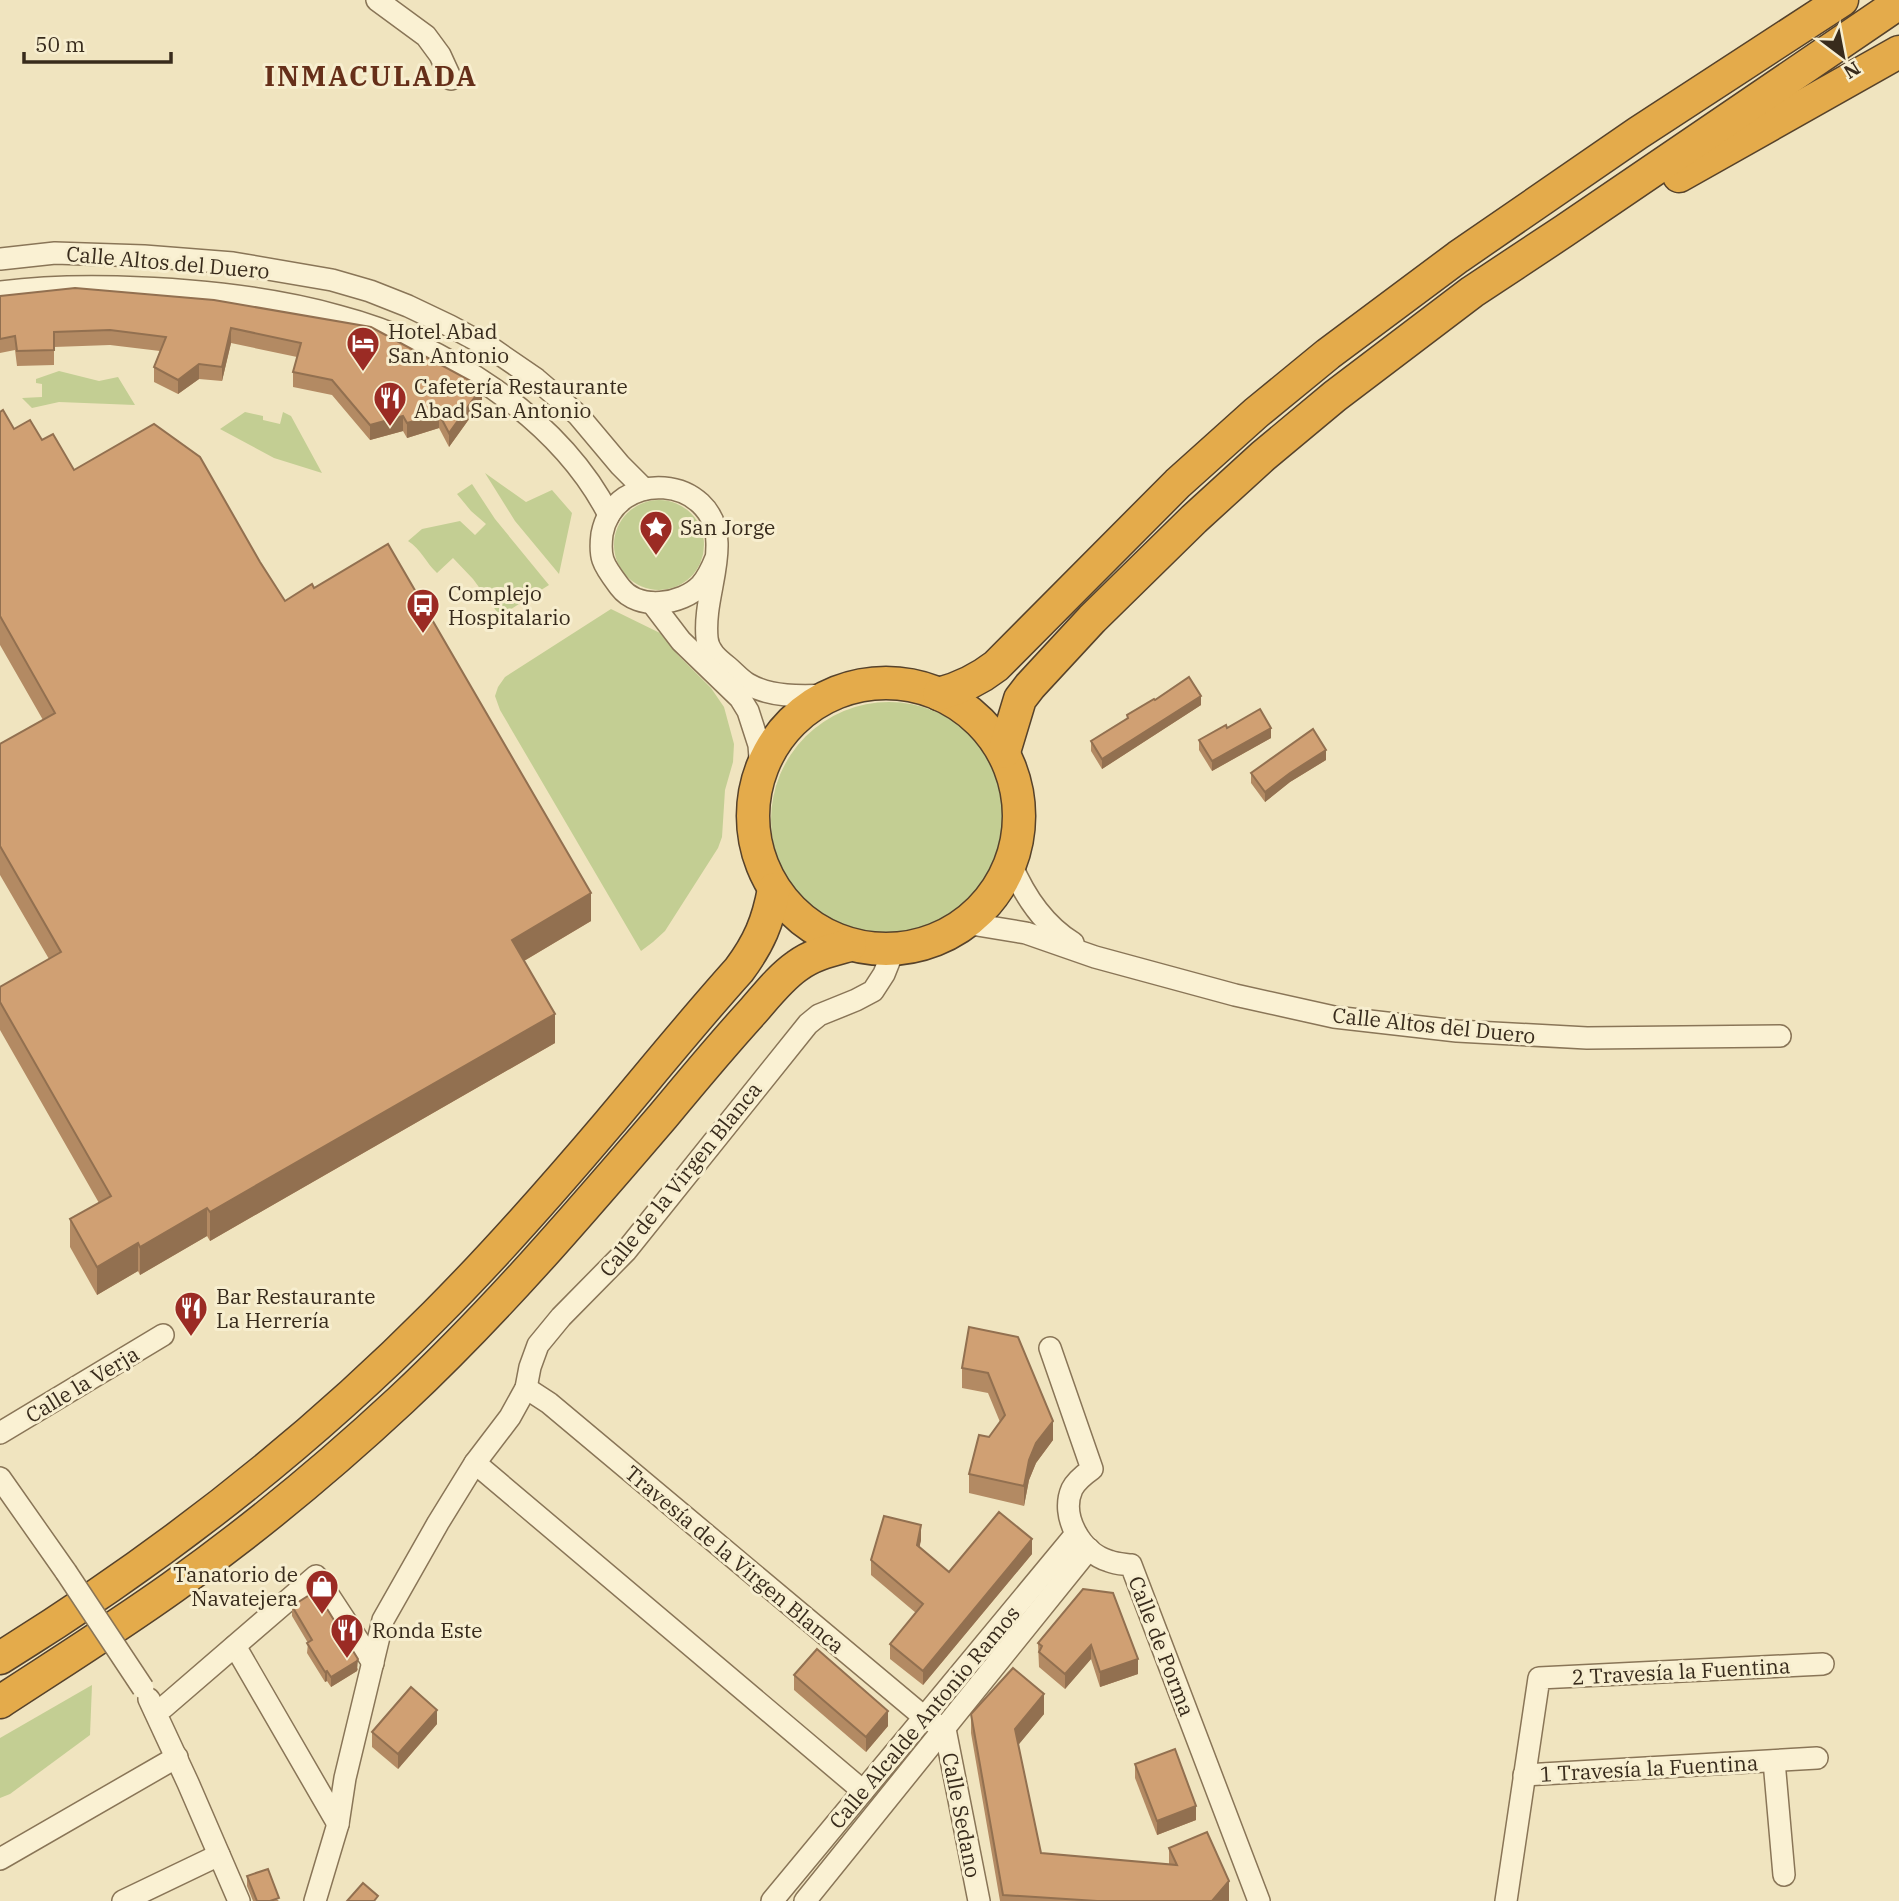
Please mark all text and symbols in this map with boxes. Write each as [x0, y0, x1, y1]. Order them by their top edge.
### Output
scale bar [24, 21, 172, 65]
north arrow [1808, 21, 1878, 91]
text: 50 m [35, 30, 85, 58]
text: N [1839, 56, 1865, 85]
district label: INMACULADA [264, 57, 478, 94]
street label: Calle Altos del Duero [65, 239, 271, 285]
place label: Hotel Abad San Antonio [388, 317, 509, 369]
hotel icon: Hotel Abad San Antonio [344, 324, 382, 373]
place label: Cafetería Restaurante Abad San Antonio [414, 372, 628, 424]
restaurant icon: Cafetería Restaurante Abad San Antonio [371, 379, 409, 428]
place icon: San Jorge [637, 508, 675, 557]
place label: San Jorge [680, 513, 775, 541]
place label: Complejo Hospitalario [448, 579, 571, 631]
bus stop icon: Complejo Hospitalario [404, 586, 442, 635]
street label: Calle Altos del Duero [1331, 1000, 1537, 1050]
street label: Calle de la Virgen Blanca [593, 1076, 767, 1282]
place label: Bar Restaurante La Herrería [216, 1282, 376, 1334]
restaurant icon: Bar Restaurante La Herrería [172, 1289, 210, 1338]
street label: Calle la Verja [20, 1339, 144, 1429]
street label: Travesía de la Virgen Blanca [619, 1459, 851, 1659]
place label: Tanatorio de Navatejera [173, 1560, 298, 1612]
shop icon: Tanatorio de Navatejera [303, 1567, 341, 1616]
street label: Calle de Porma [1122, 1572, 1202, 1720]
street label: Calle Alcalde Antonio Ramos [822, 1600, 1026, 1834]
restaurant icon: Ronda Este [328, 1611, 366, 1660]
place label: Ronda Este [372, 1616, 482, 1644]
street label: 2 Travesía la Fuentina [1571, 1651, 1791, 1691]
street label: 1 Travesía la Fuentina [1539, 1748, 1759, 1788]
street label: Calle Sedano [936, 1750, 988, 1880]

